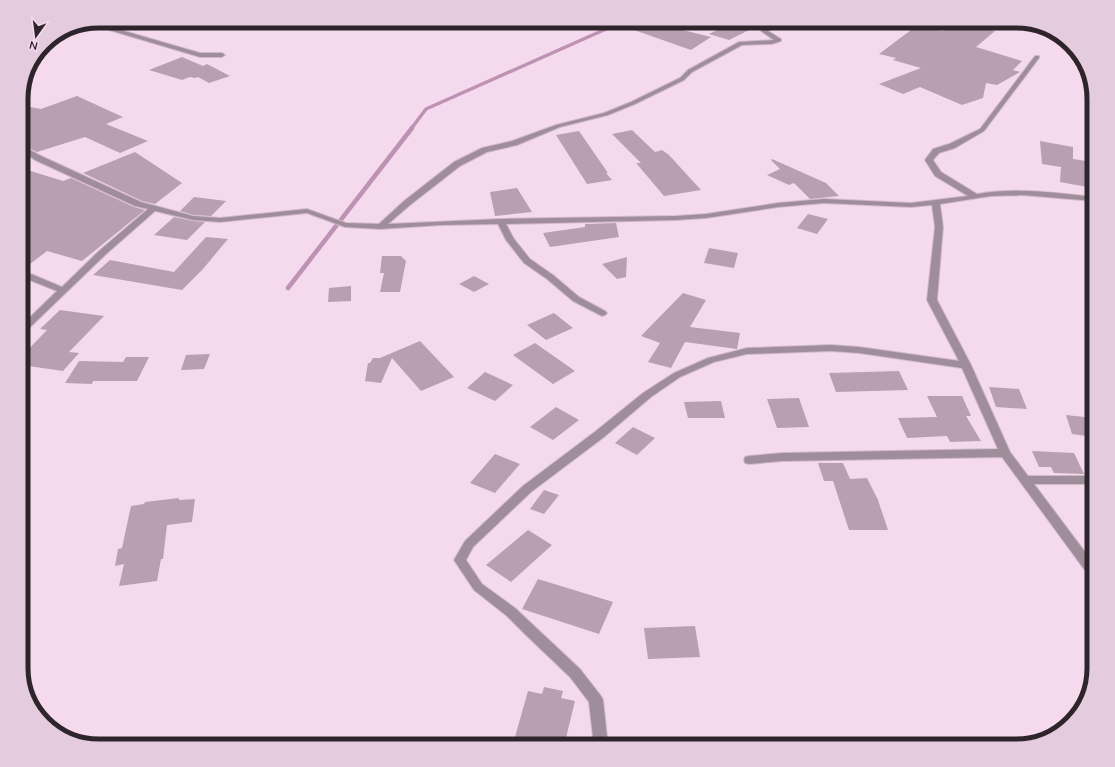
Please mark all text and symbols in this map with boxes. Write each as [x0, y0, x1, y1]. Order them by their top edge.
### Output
north arrow [16, 16, 56, 56]
text: N [28, 38, 39, 54]

